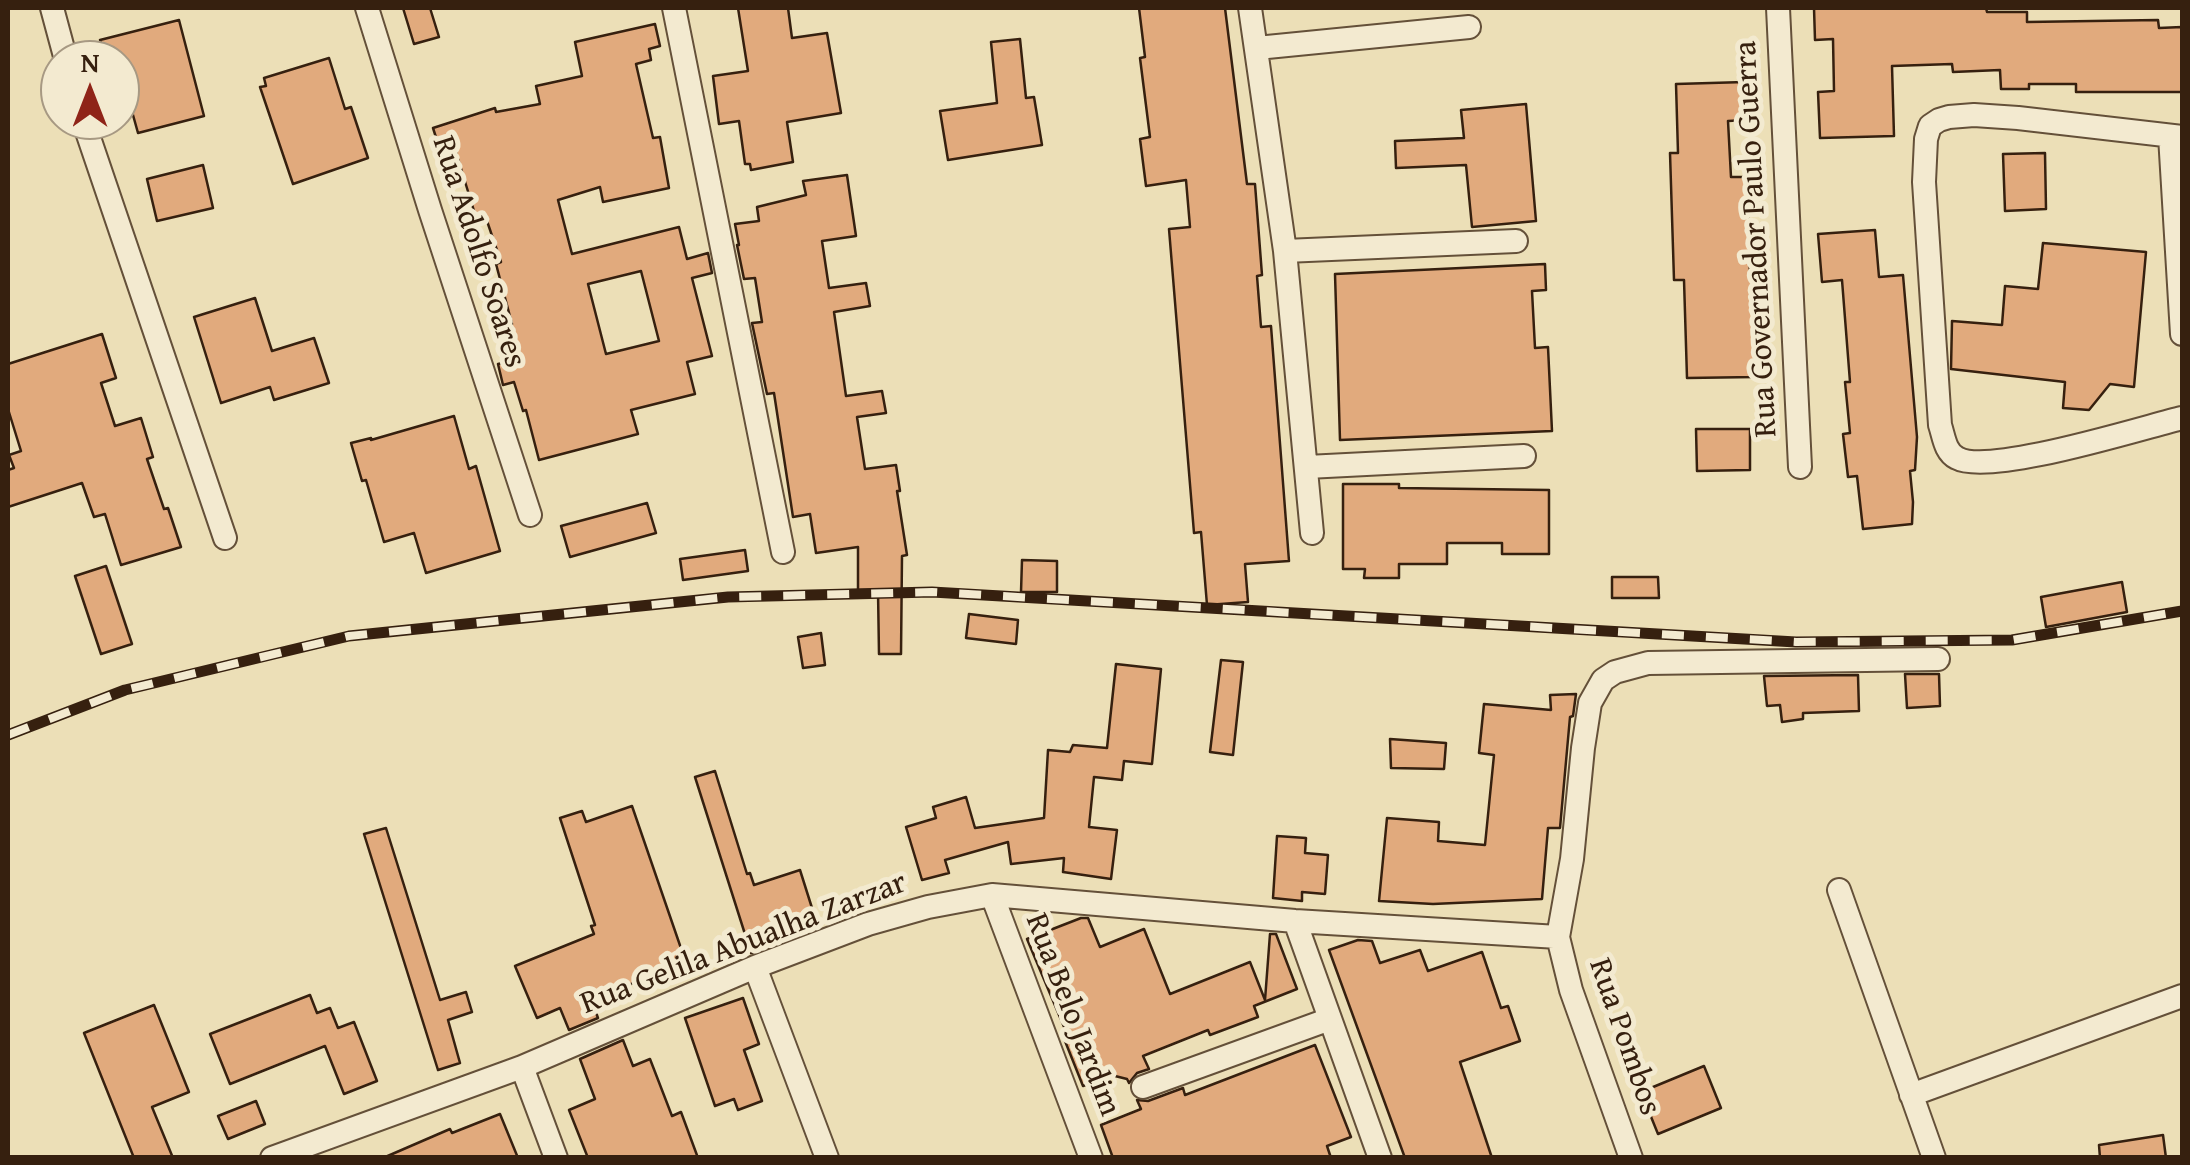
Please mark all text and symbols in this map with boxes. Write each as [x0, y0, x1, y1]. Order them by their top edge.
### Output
north arrow [40, 40, 140, 140]
street label: Rua Governador Paulo Guerra [1727, 40, 1787, 438]
text: N [81, 41, 99, 82]
street label: Rua Adolfo Soares [423, 132, 533, 372]
street label: Rua Gelila Abualha Zarzar [576, 864, 912, 1024]
street label: Rua Belo Jardim [1016, 908, 1128, 1122]
street label: Rua Pombos [1579, 954, 1669, 1120]

